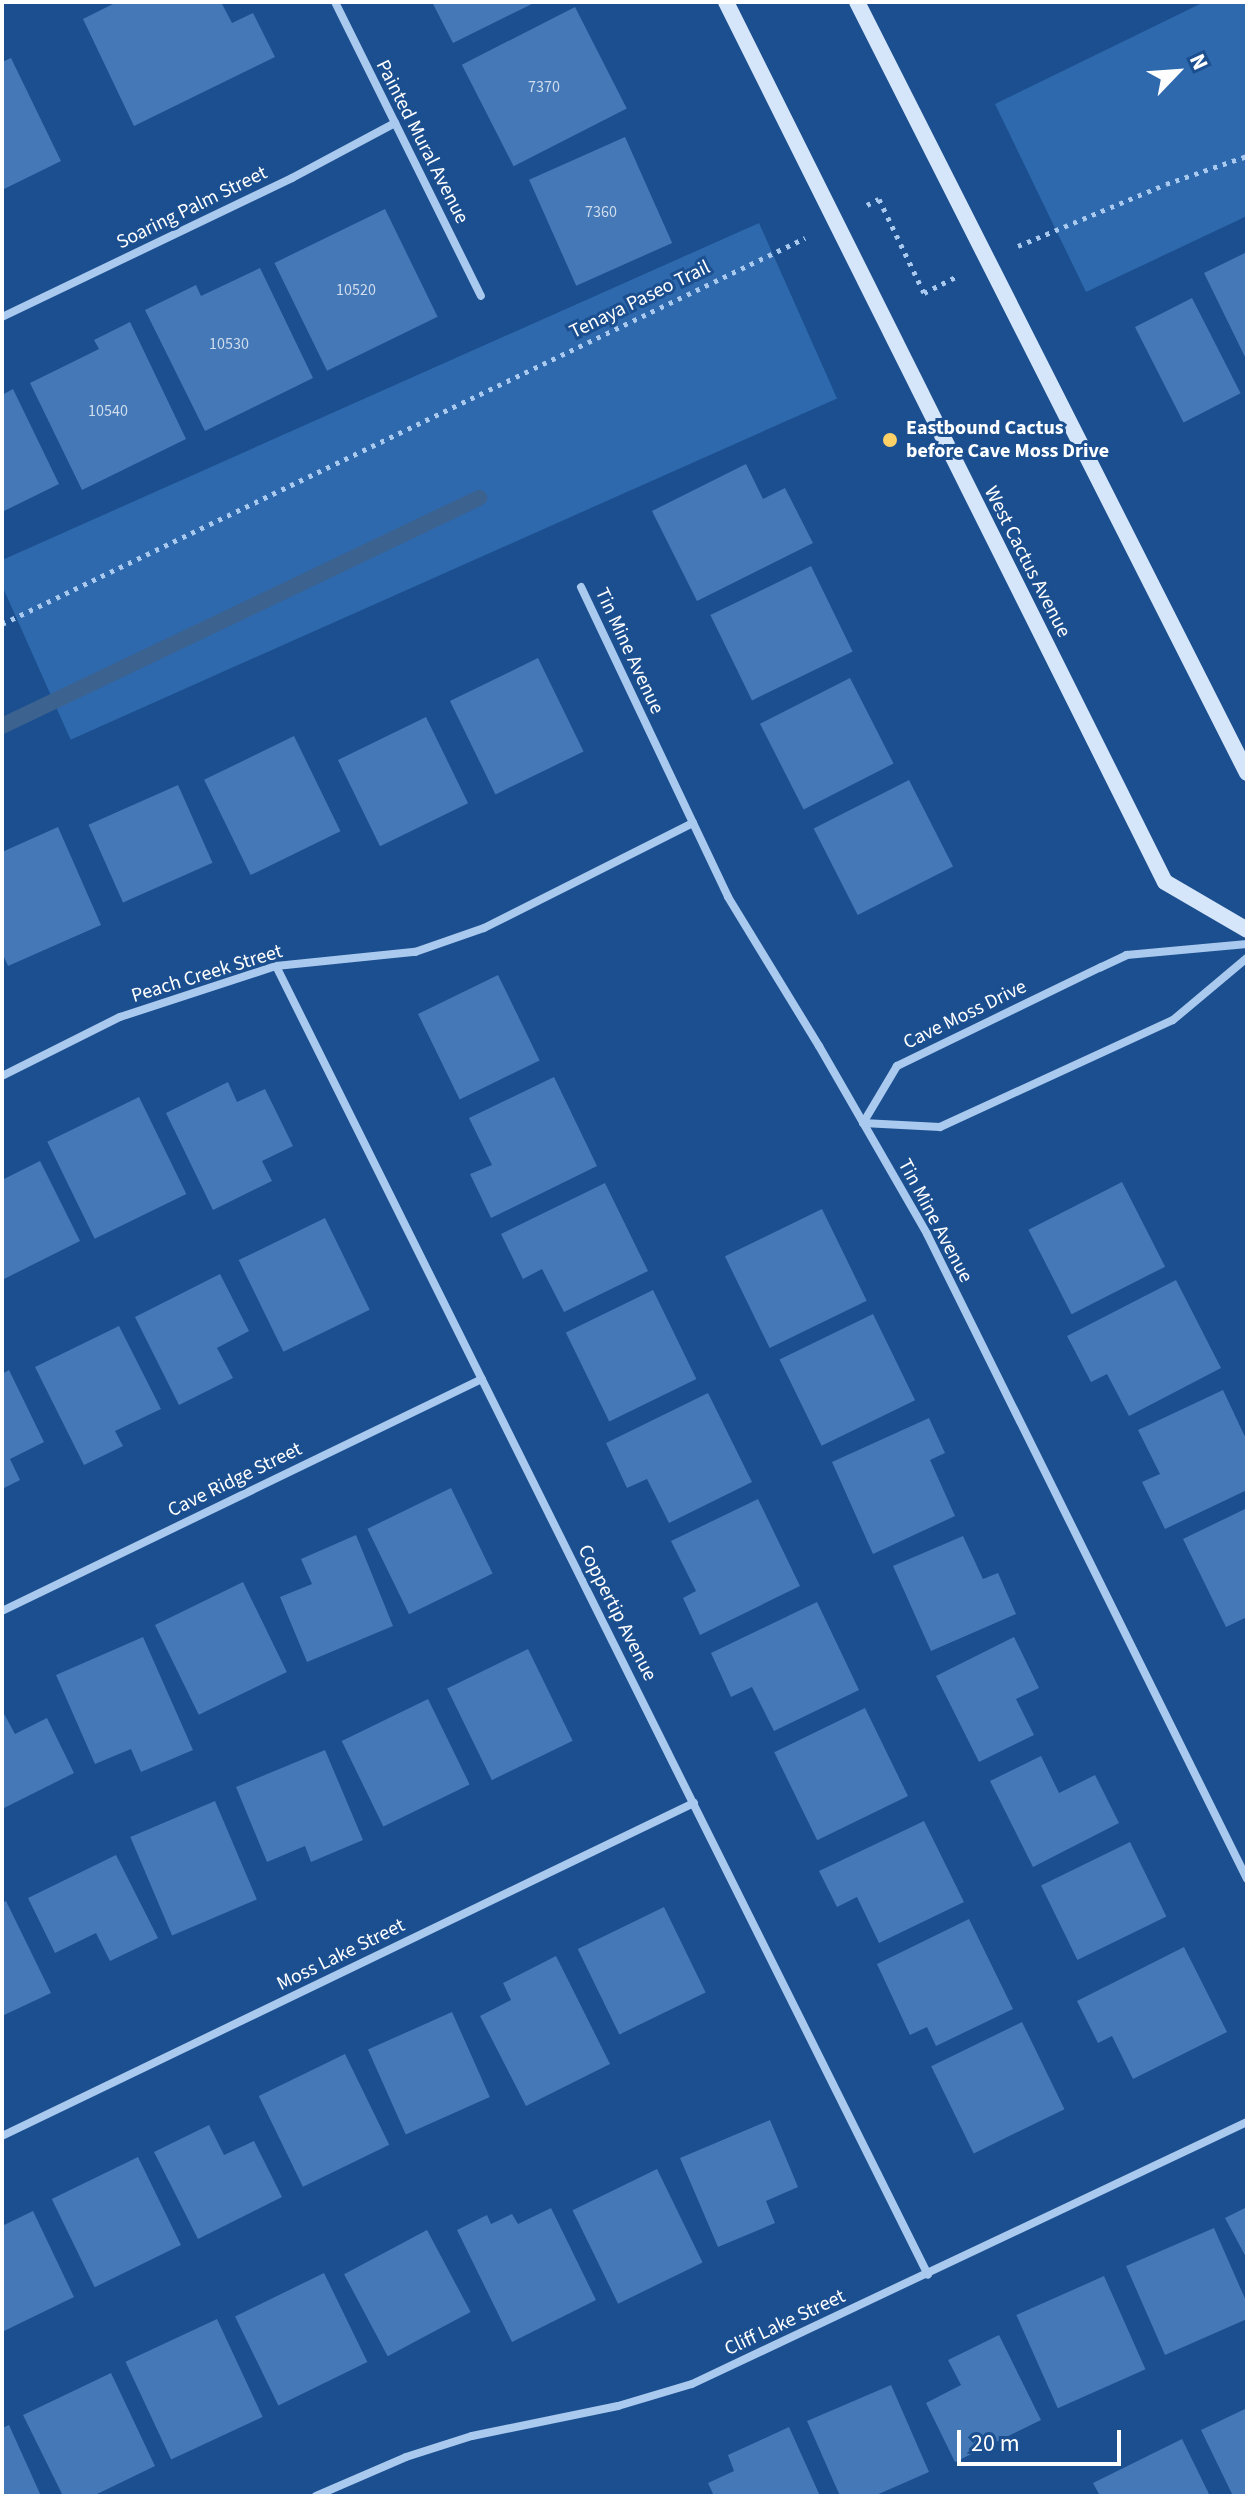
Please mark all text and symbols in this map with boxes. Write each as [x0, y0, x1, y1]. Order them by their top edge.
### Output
north arrow [1137, 32, 1217, 112]
text: N [1181, 48, 1216, 75]
street label: Painted Mural Avenue [370, 56, 474, 228]
house number: 7370 [528, 77, 560, 97]
street label: Soaring Palm Street [113, 161, 271, 255]
house number: 7360 [585, 202, 617, 222]
street label: Tenaya Paseo Trail [566, 256, 714, 344]
house number: 10520 [336, 280, 376, 300]
house number: 10530 [209, 334, 249, 354]
house number: 10540 [88, 401, 128, 421]
place label: Eastbound Cactus before Cave Moss Drive [906, 416, 1109, 463]
marker: Eastbound Cactus before Cave Moss Drive [881, 431, 899, 449]
street label: West Cactus Avenue [979, 482, 1075, 642]
street label: Tin Mine Avenue [589, 584, 669, 718]
street label: Peach Creek Street [129, 940, 285, 1008]
street label: Cave Moss Drive [899, 975, 1031, 1055]
street label: Tin Mine Avenue [892, 1155, 978, 1287]
street label: Cave Ridge Street [164, 1437, 306, 1523]
street label: Coppertip Avenue [572, 1541, 662, 1685]
street label: Moss Lake Street [273, 1914, 409, 1996]
street label: Cliff Lake Street [721, 2285, 849, 2361]
scale bar [961, 2414, 1125, 2464]
text: 20 m [971, 2426, 1020, 2461]

